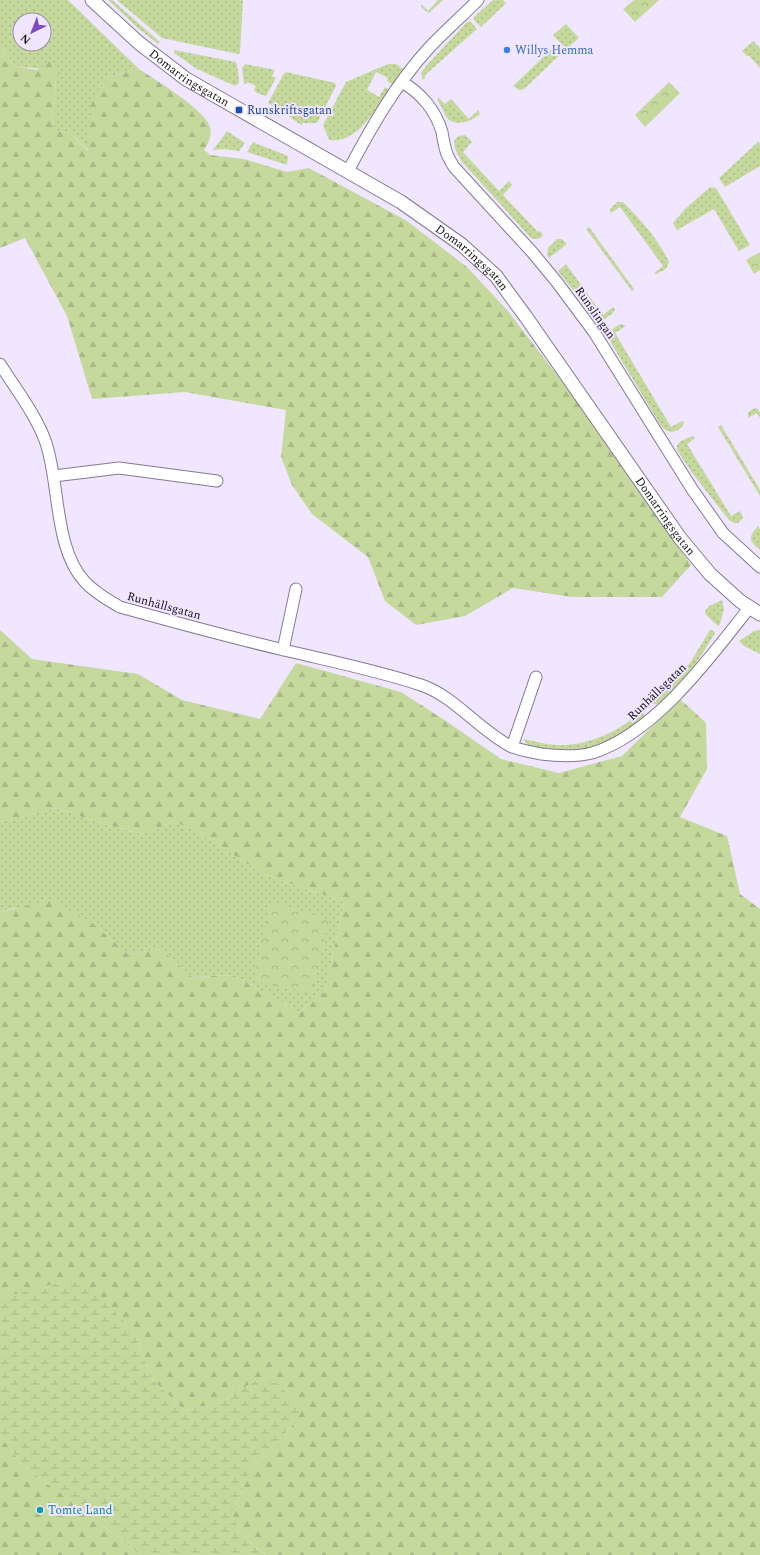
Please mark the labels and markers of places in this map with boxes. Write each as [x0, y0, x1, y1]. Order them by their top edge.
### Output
place label: Willys Hemma [515, 41, 594, 60]
marker: Willys Hemma [502, 45, 512, 55]
place label: Runskriftsgatan [247, 101, 332, 120]
marker: Runskriftsgatan [234, 105, 244, 115]
place label: Tomte Land [48, 1501, 113, 1520]
marker: Tomte Land [35, 1505, 45, 1515]

